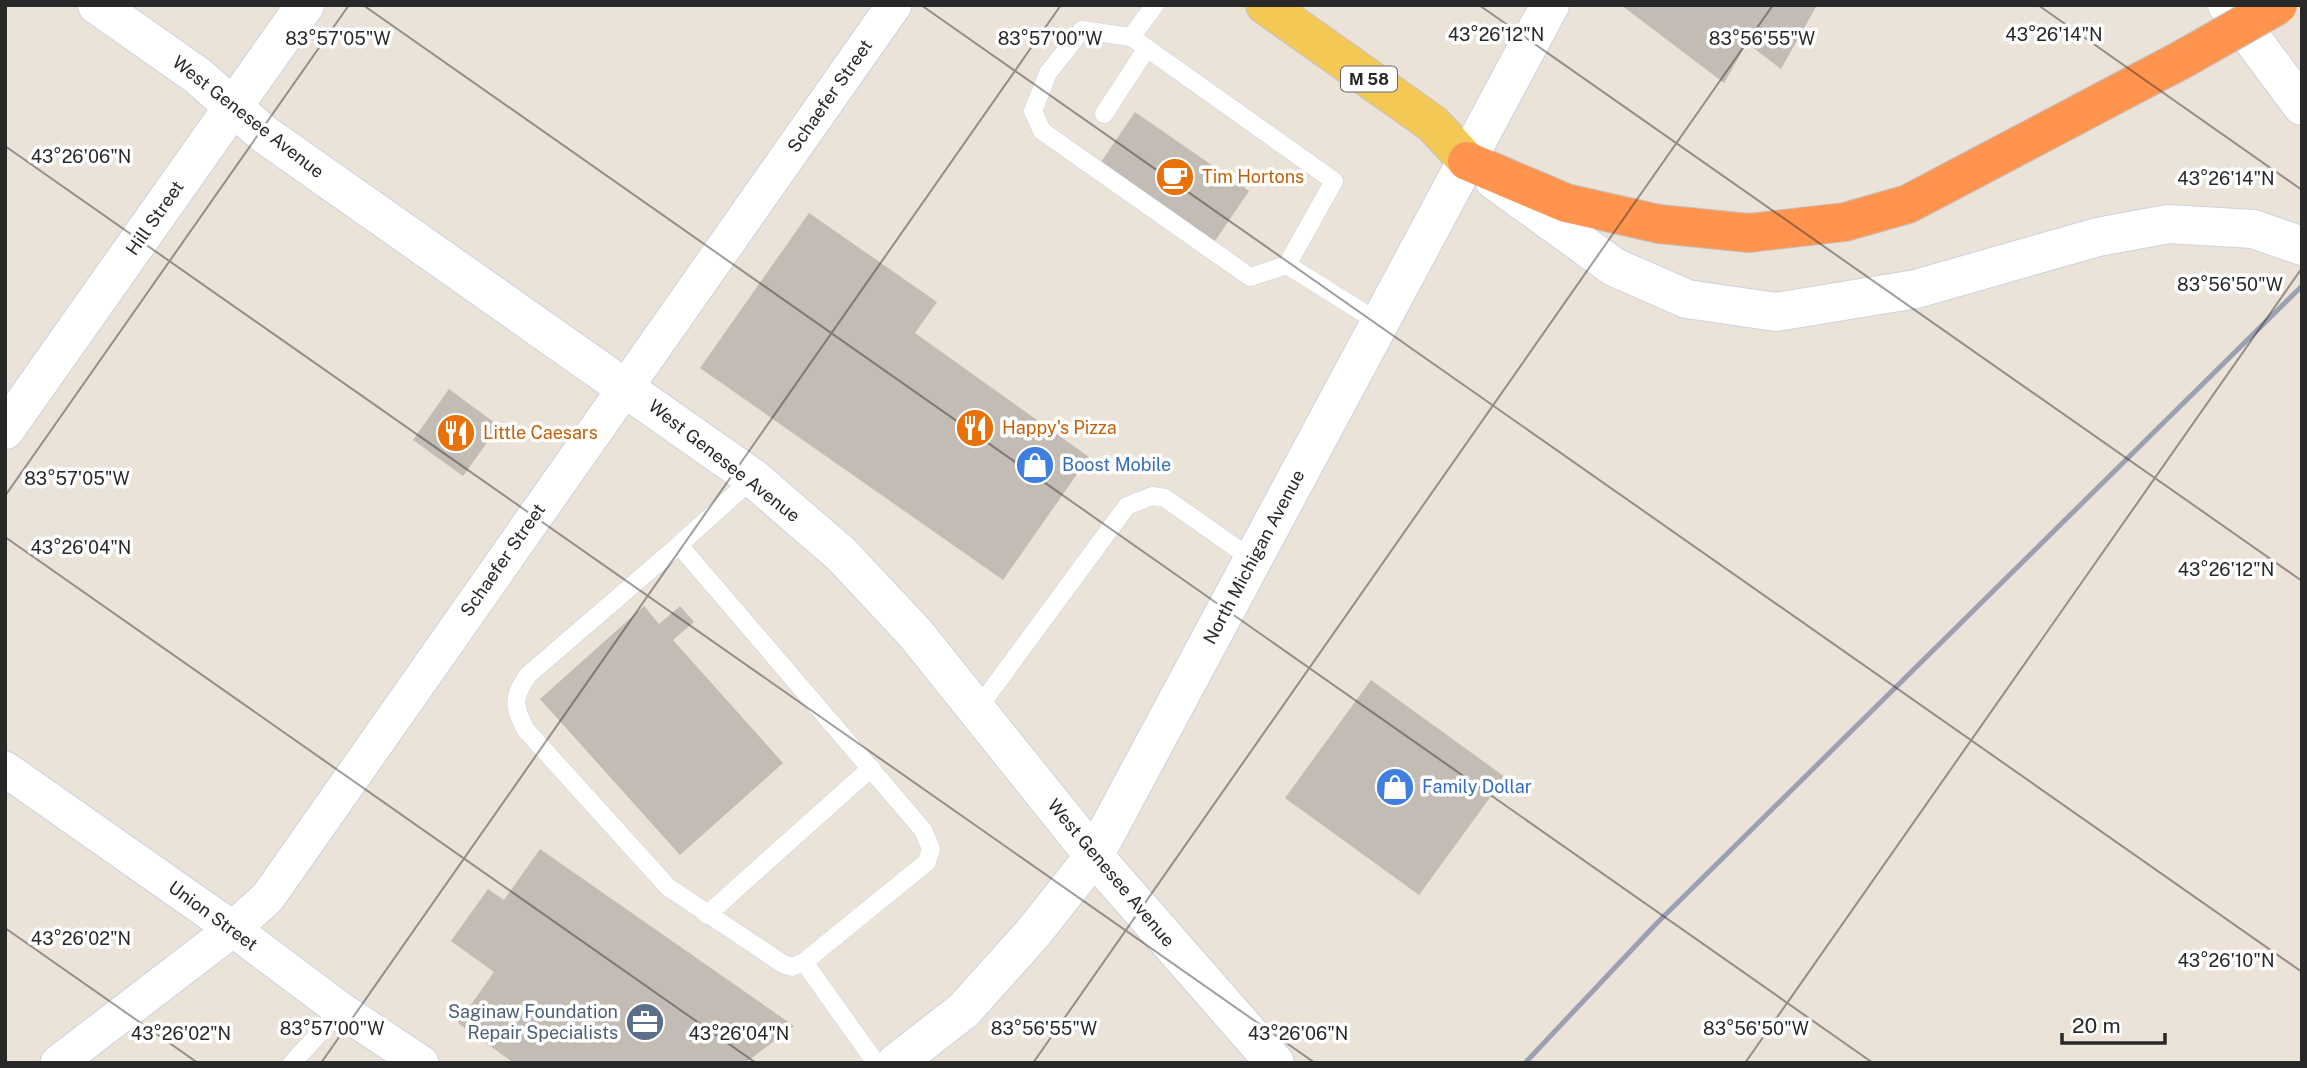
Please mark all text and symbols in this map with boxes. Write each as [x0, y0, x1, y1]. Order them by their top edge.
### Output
text: 43°26'12"N [1448, 24, 1544, 45]
text: 43°26'14"N [2005, 24, 2103, 45]
text: 83°57'05"W [285, 28, 391, 49]
text: 83°57'00"W [998, 28, 1102, 49]
text: 83°56'55"W [1709, 28, 1815, 49]
street label: Schaefer Street [783, 35, 876, 156]
street label: West Genesee Avenue [168, 51, 328, 182]
road number: M 58 [1341, 66, 1397, 92]
text: 43°26'06"N [31, 146, 131, 167]
cafe icon: Tim Hortons [1154, 156, 1196, 198]
place label: Tim Hortons [1202, 166, 1304, 187]
text: 43°26'14"N [2177, 168, 2275, 189]
street label: Hill Street [121, 176, 188, 259]
text: 83°56'50"W [2177, 274, 2283, 295]
street label: West Genesee Avenue [644, 395, 804, 526]
restaurant icon: Happy's Pizza [954, 407, 996, 449]
restaurant icon: Little Caesars [435, 412, 477, 454]
place label: Happy's Pizza [1002, 417, 1117, 438]
place label: Little Caesars [483, 422, 598, 443]
shop icon: Boost Mobile [1014, 444, 1056, 486]
place label: Boost Mobile [1062, 454, 1171, 475]
street label: North Michigan Avenue [1199, 466, 1308, 648]
text: 83°57'05"W [24, 468, 130, 489]
street label: Schaefer Street [456, 499, 549, 620]
text: 43°26'04"N [31, 537, 131, 558]
text: 43°26'12"N [2178, 559, 2274, 580]
shop icon: Family Dollar [1374, 766, 1416, 808]
place label: Family Dollar [1422, 776, 1532, 797]
street label: West Genesee Avenue [1043, 795, 1179, 951]
street label: Union Street [165, 876, 262, 955]
text: 43°26'02"N [31, 928, 131, 949]
text: 43°26'10"N [2178, 950, 2274, 971]
place label: Saginaw Foundation Repair Specialists [448, 1001, 618, 1043]
office icon: Saginaw Foundation Repair Specialists [624, 1001, 666, 1043]
scale bar [2062, 1002, 2165, 1046]
text: 20 m [2072, 1013, 2121, 1038]
text: 83°57'00"W [280, 1018, 384, 1039]
text: 83°56'55"W [991, 1018, 1097, 1039]
text: 83°56'50"W [1703, 1018, 1809, 1039]
text: 43°26'02"N [131, 1023, 231, 1044]
text: 43°26'04"N [689, 1023, 789, 1044]
text: 43°26'06"N [1248, 1023, 1348, 1044]

